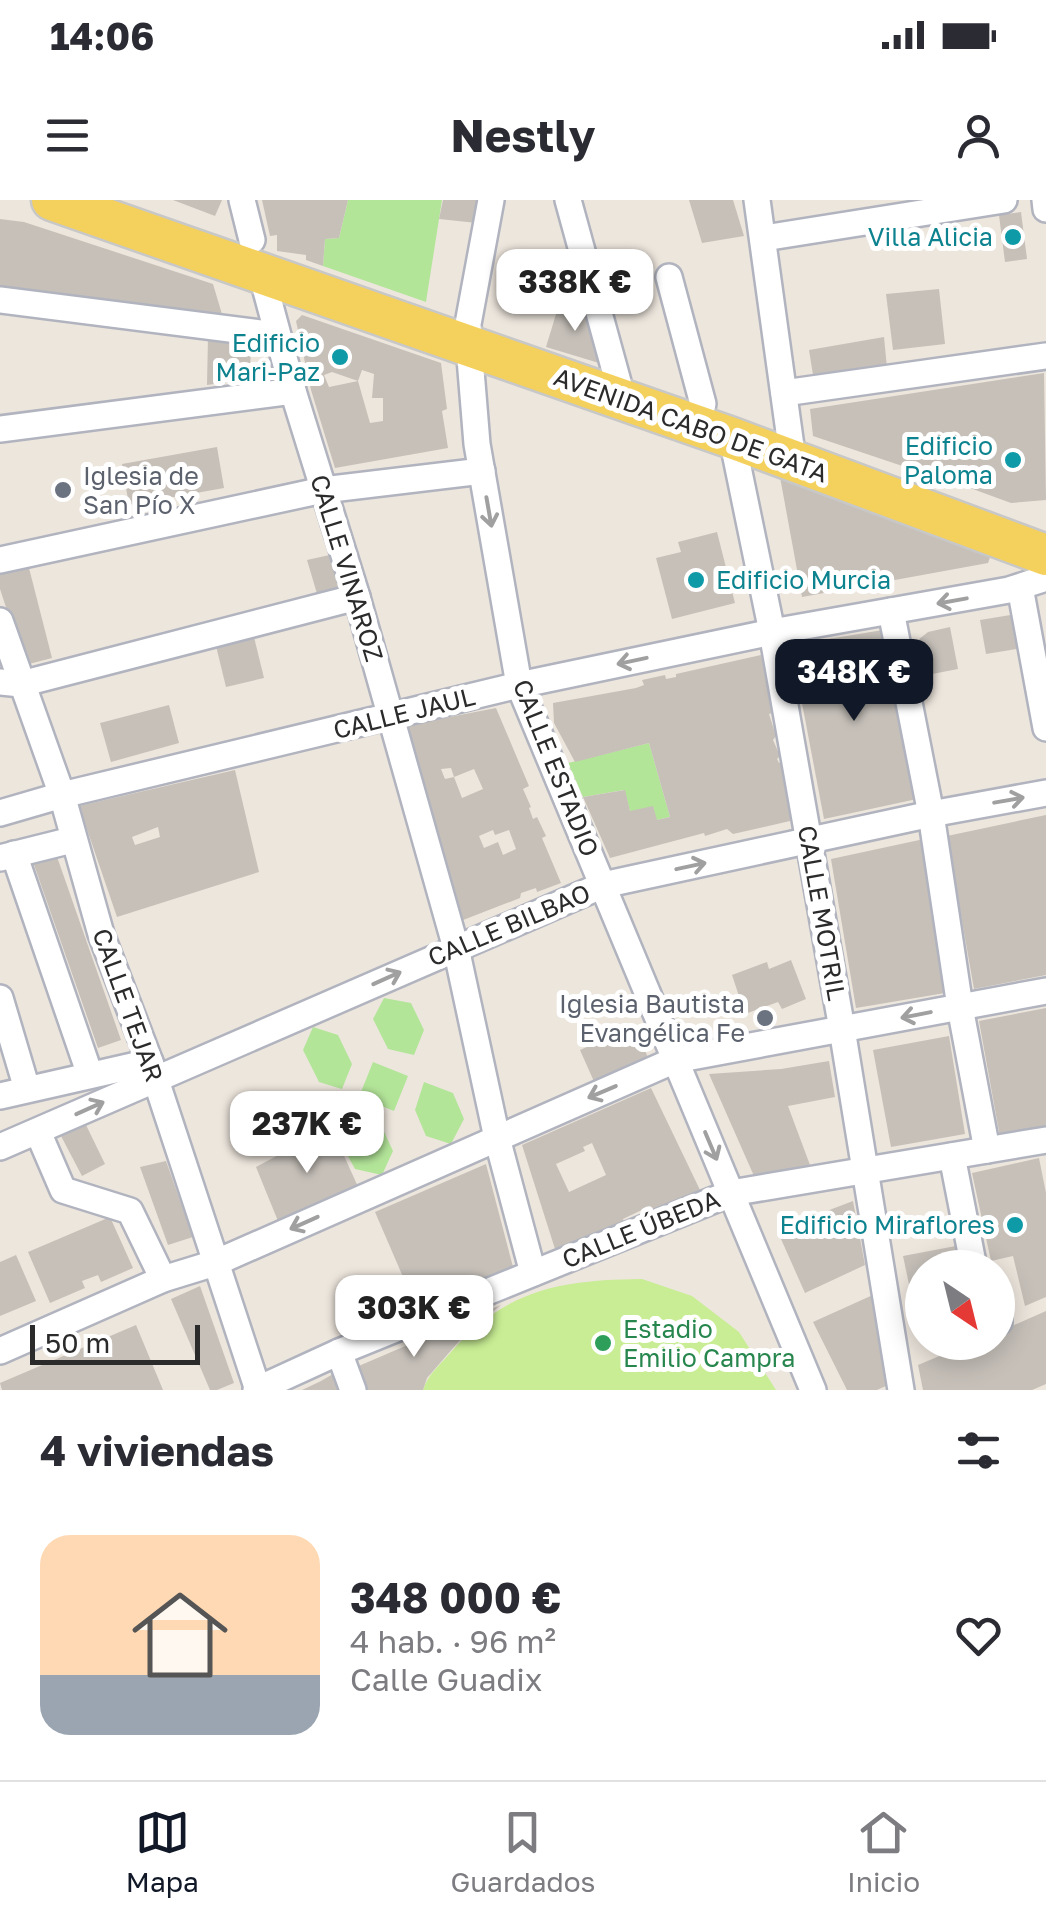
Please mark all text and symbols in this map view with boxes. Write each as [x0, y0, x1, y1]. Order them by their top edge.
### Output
text: 14:06 [50, 13, 154, 58]
icon: menu [40, 108, 95, 163]
text: Nestly [451, 108, 595, 162]
icon: person [951, 108, 1006, 163]
place label: Villa Alicia [868, 221, 993, 252]
marker: Villa Alicia [1002, 226, 1024, 248]
pin: 338K € [494, 249, 656, 334]
text: 338K € [518, 262, 632, 300]
place label: Edificio Mari-Paz [215, 327, 320, 387]
marker: Edificio Mari-Paz [329, 346, 351, 368]
street label: AVENIDA CABO DE GATA [550, 361, 833, 489]
place label: Edificio Paloma [904, 430, 993, 490]
marker: Edificio Paloma [1002, 449, 1024, 471]
place label: Iglesia de San Pío X [83, 460, 199, 520]
street label: CALLE VINAROZ [304, 471, 391, 665]
marker: Iglesia de San Pío X [52, 479, 74, 501]
one-way arrow [480, 496, 499, 528]
place label: Edificio Murcia [716, 564, 891, 595]
marker: Edificio Murcia [685, 569, 707, 591]
one-way arrow [936, 592, 968, 611]
pin: 348K € [773, 639, 935, 724]
text: 348K € [797, 652, 911, 690]
one-way arrow [617, 653, 649, 672]
street label: CALLE ESTADIO [507, 675, 606, 861]
street label: CALLE JAUL [330, 680, 478, 745]
one-way arrow [992, 790, 1025, 809]
street label: CALLE MOTRIL [792, 823, 853, 1003]
one-way arrow [674, 856, 706, 875]
street label: CALLE BILBAO [423, 876, 595, 973]
street label: CALLE TEJAR [86, 924, 171, 1086]
one-way arrow [371, 968, 402, 986]
place label: Iglesia Bautista Evangélica Fe [559, 988, 745, 1048]
one-way arrow [900, 1006, 932, 1025]
marker: Iglesia Bautista Evangélica Fe [754, 1007, 776, 1029]
one-way arrow [587, 1084, 617, 1102]
pin: 237K € [226, 1091, 388, 1176]
one-way arrow [74, 1098, 104, 1117]
text: 237K € [252, 1104, 362, 1142]
one-way arrow [703, 1130, 721, 1161]
street label: CALLE ÚBEDA [557, 1183, 724, 1274]
place label: Edificio Miraflores [780, 1209, 995, 1240]
marker: Edificio Miraflores [1004, 1214, 1026, 1236]
one-way arrow [289, 1215, 320, 1233]
north arrow [905, 1250, 1015, 1360]
map controls [905, 1250, 1015, 1360]
pin: 303K € [333, 1275, 495, 1360]
text: 303K € [357, 1288, 471, 1326]
place label: Estadio Emilio Campra [623, 1313, 795, 1373]
scale bar [30, 1320, 200, 1364]
text: 50 m [45, 1326, 110, 1359]
marker: Estadio Emilio Campra [592, 1332, 614, 1354]
icon: filters [951, 1423, 1006, 1478]
text: 4 viviendas [40, 1425, 274, 1475]
text: 348 000 € [350, 1572, 561, 1622]
icon: home [120, 1575, 240, 1695]
icon: heart [951, 1608, 1006, 1663]
text: 4 hab. · 96 m² [350, 1622, 556, 1660]
text: Calle Guadix [350, 1660, 542, 1698]
tab: Mapa [126, 1805, 199, 1898]
tab: Guardados [450, 1805, 595, 1898]
tab: Inicio [847, 1805, 920, 1898]

